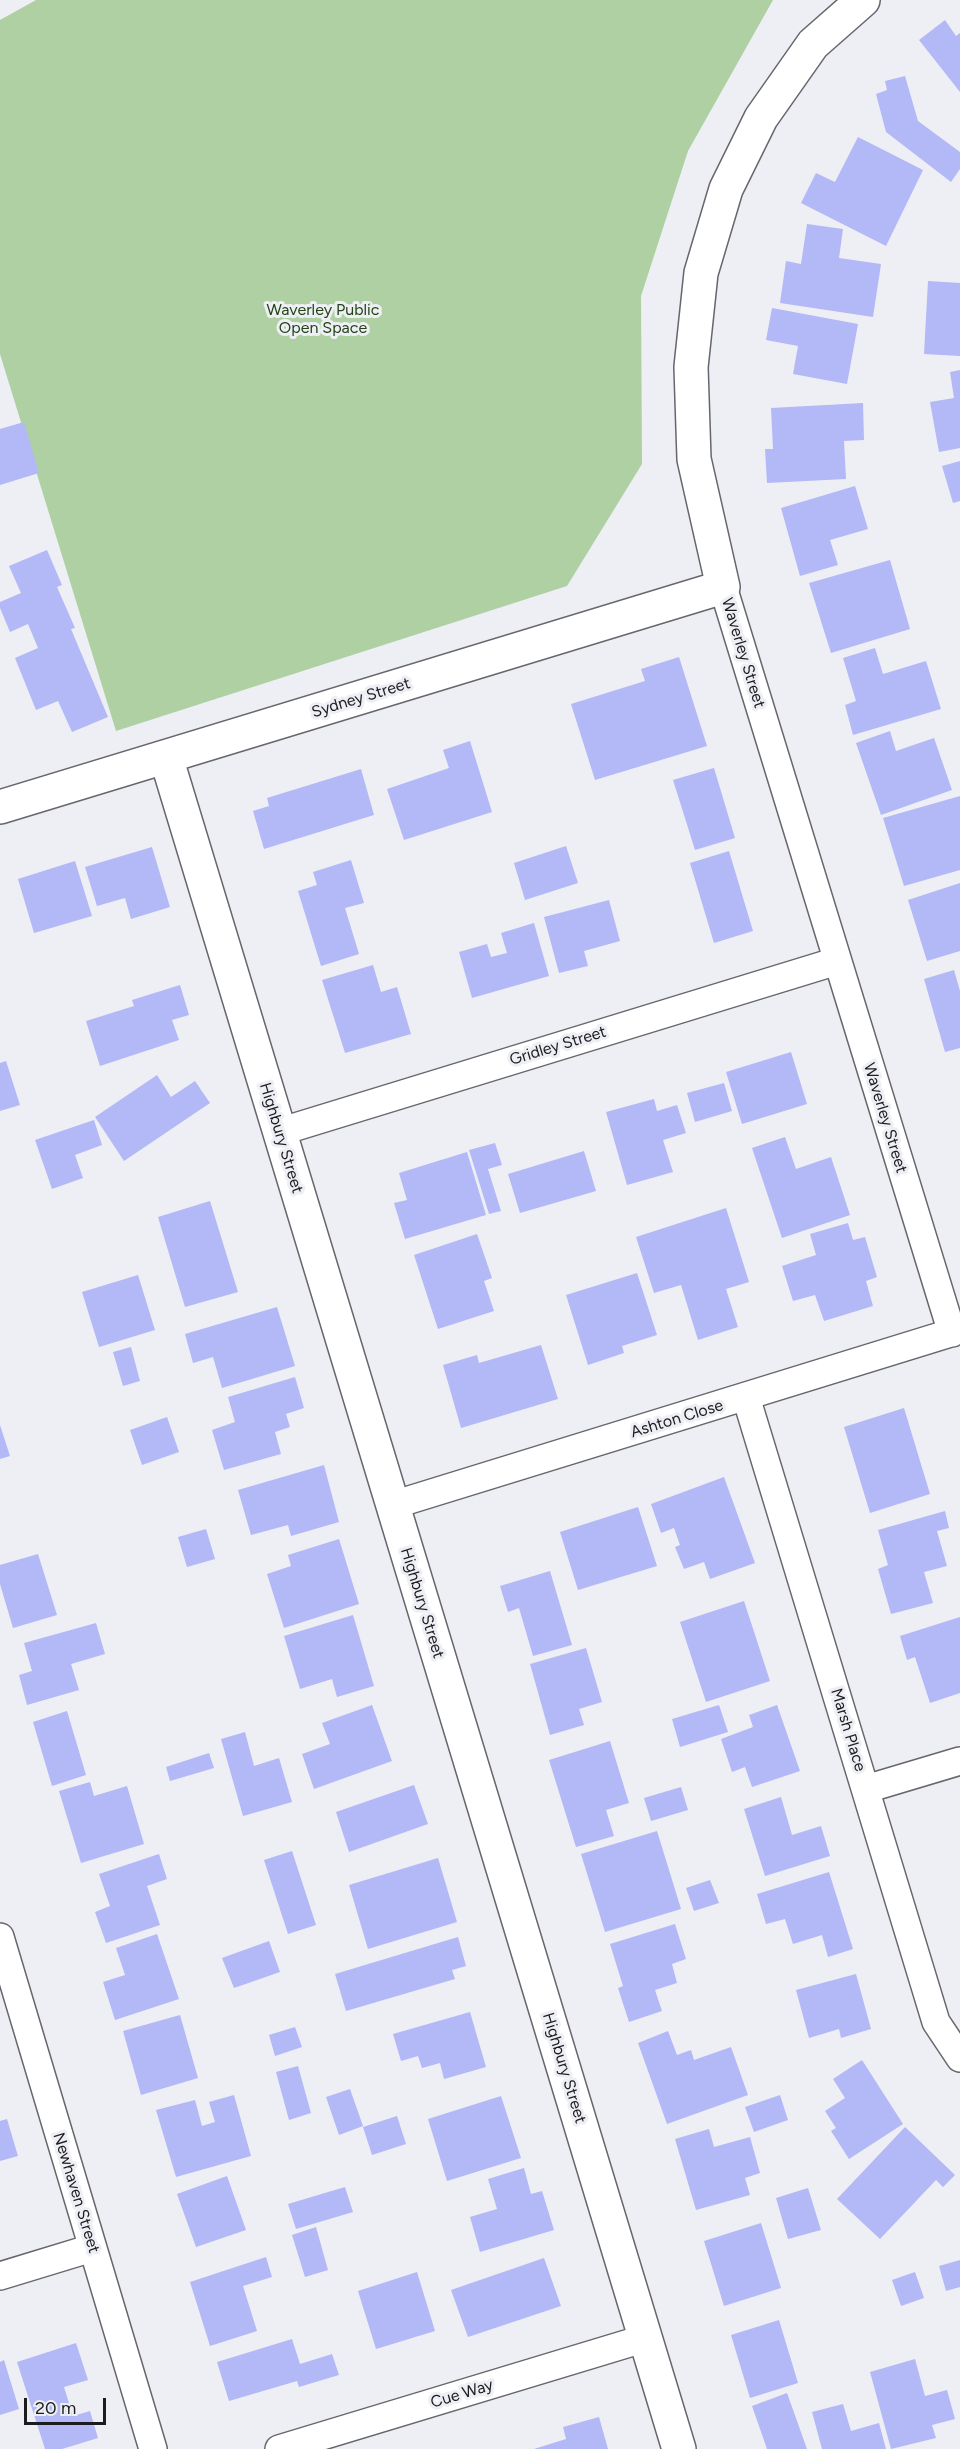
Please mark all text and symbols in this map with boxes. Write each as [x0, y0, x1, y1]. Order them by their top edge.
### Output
park label: Waverley Public Open Space [267, 300, 379, 338]
street label: Waverley Street [717, 596, 769, 710]
street label: Sydney Street [309, 674, 413, 722]
street label: Gridley Street [507, 1022, 609, 1070]
street label: Waverley Street [859, 1061, 911, 1175]
street label: Highbury Street [255, 1080, 307, 1196]
street label: Ashton Close [628, 1396, 726, 1442]
street label: Highbury Street [396, 1545, 448, 1661]
street label: Marsh Place [826, 1686, 870, 1774]
street label: Highbury Street [538, 2010, 590, 2126]
street label: Newhaven Street [49, 2130, 103, 2256]
street label: Cue Way [428, 2375, 496, 2413]
scale bar [27, 2386, 110, 2424]
text: 20 m [35, 2397, 76, 2419]

